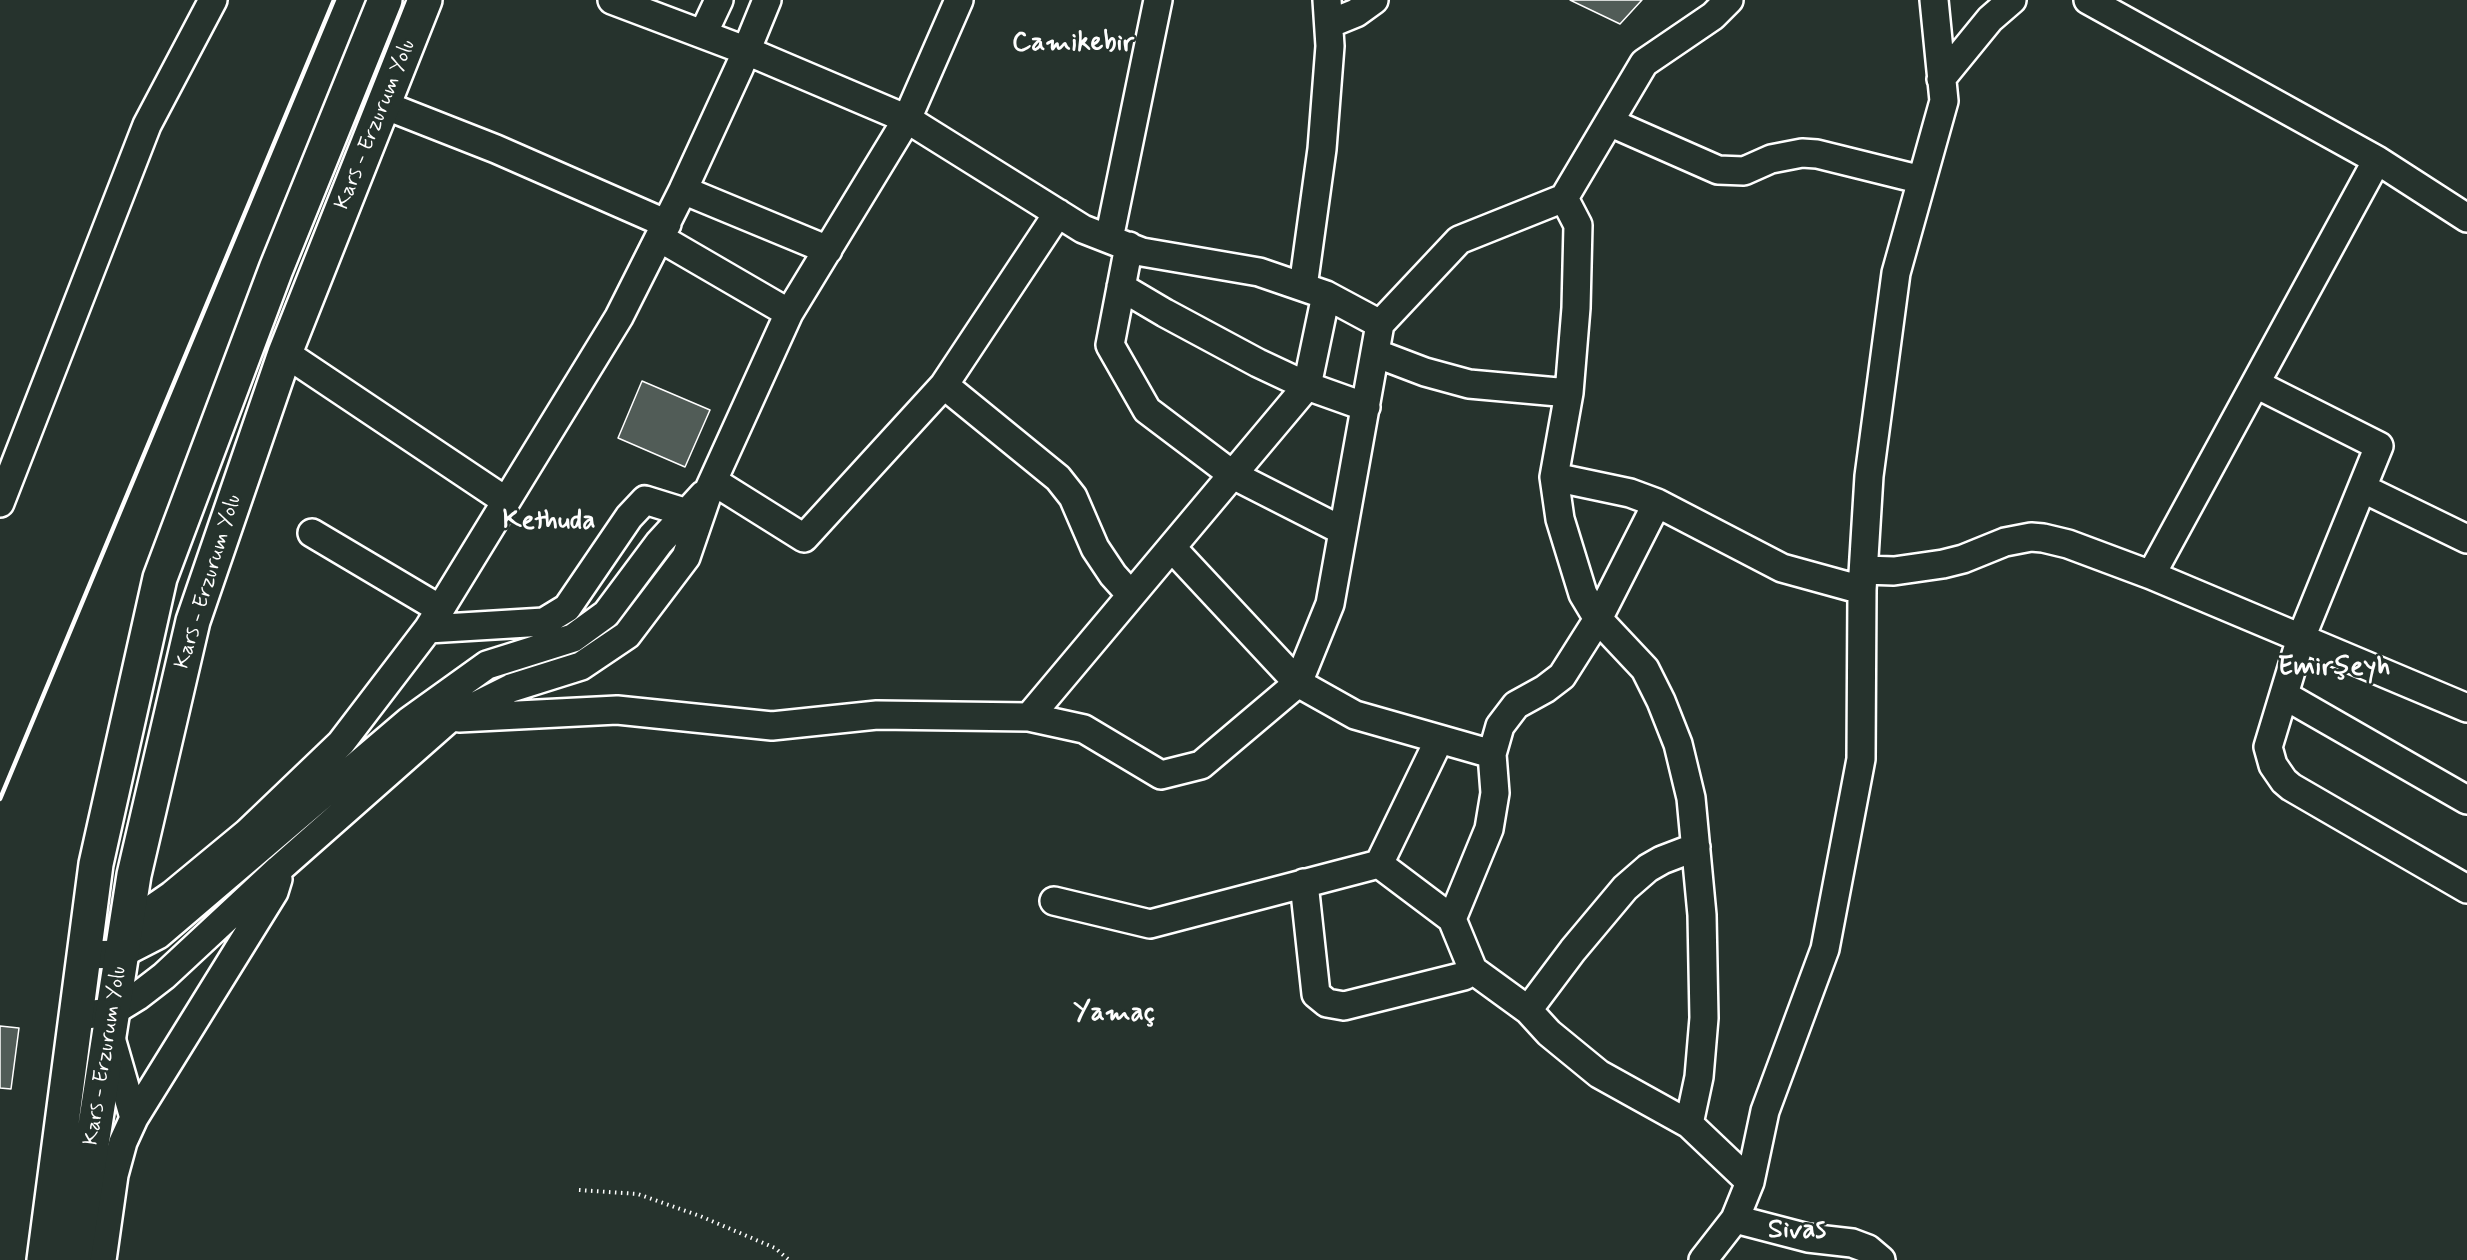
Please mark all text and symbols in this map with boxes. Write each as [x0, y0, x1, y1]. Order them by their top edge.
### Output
district label: Camikebir [1012, 28, 1134, 60]
street label: Kars - Erzurum Yolu [330, 36, 422, 214]
street label: Kars - Erzurum Yolu [171, 492, 247, 672]
district label: Kethuda [503, 506, 595, 538]
district label: Emirşeyh [2278, 652, 2390, 684]
street label: Kars - Erzurum Yolu [79, 965, 133, 1147]
district label: Yamaç [1073, 998, 1155, 1030]
district label: Sivas [1768, 1215, 1826, 1247]

